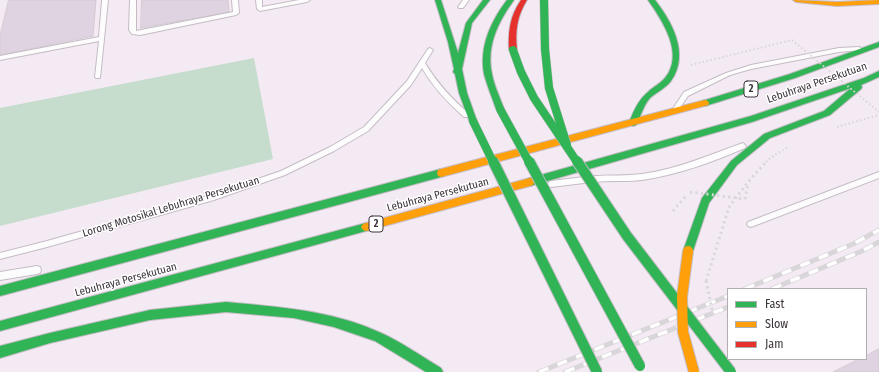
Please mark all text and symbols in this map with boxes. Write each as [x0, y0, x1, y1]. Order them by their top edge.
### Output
street label: Lebuhraya Persekutuan [765, 60, 869, 106]
road number: 2 [744, 81, 758, 97]
street label: Lorong Motosikal Lebuhraya Persekutuan [81, 174, 261, 240]
street label: Lebuhraya Persekutuan [386, 175, 490, 215]
road number: 2 [369, 216, 383, 232]
street label: Lebuhraya Persekutuan [74, 260, 178, 300]
legend [727, 288, 867, 360]
text: Fast [765, 297, 784, 311]
text: Slow [765, 317, 788, 331]
text: Jam [765, 337, 783, 351]

